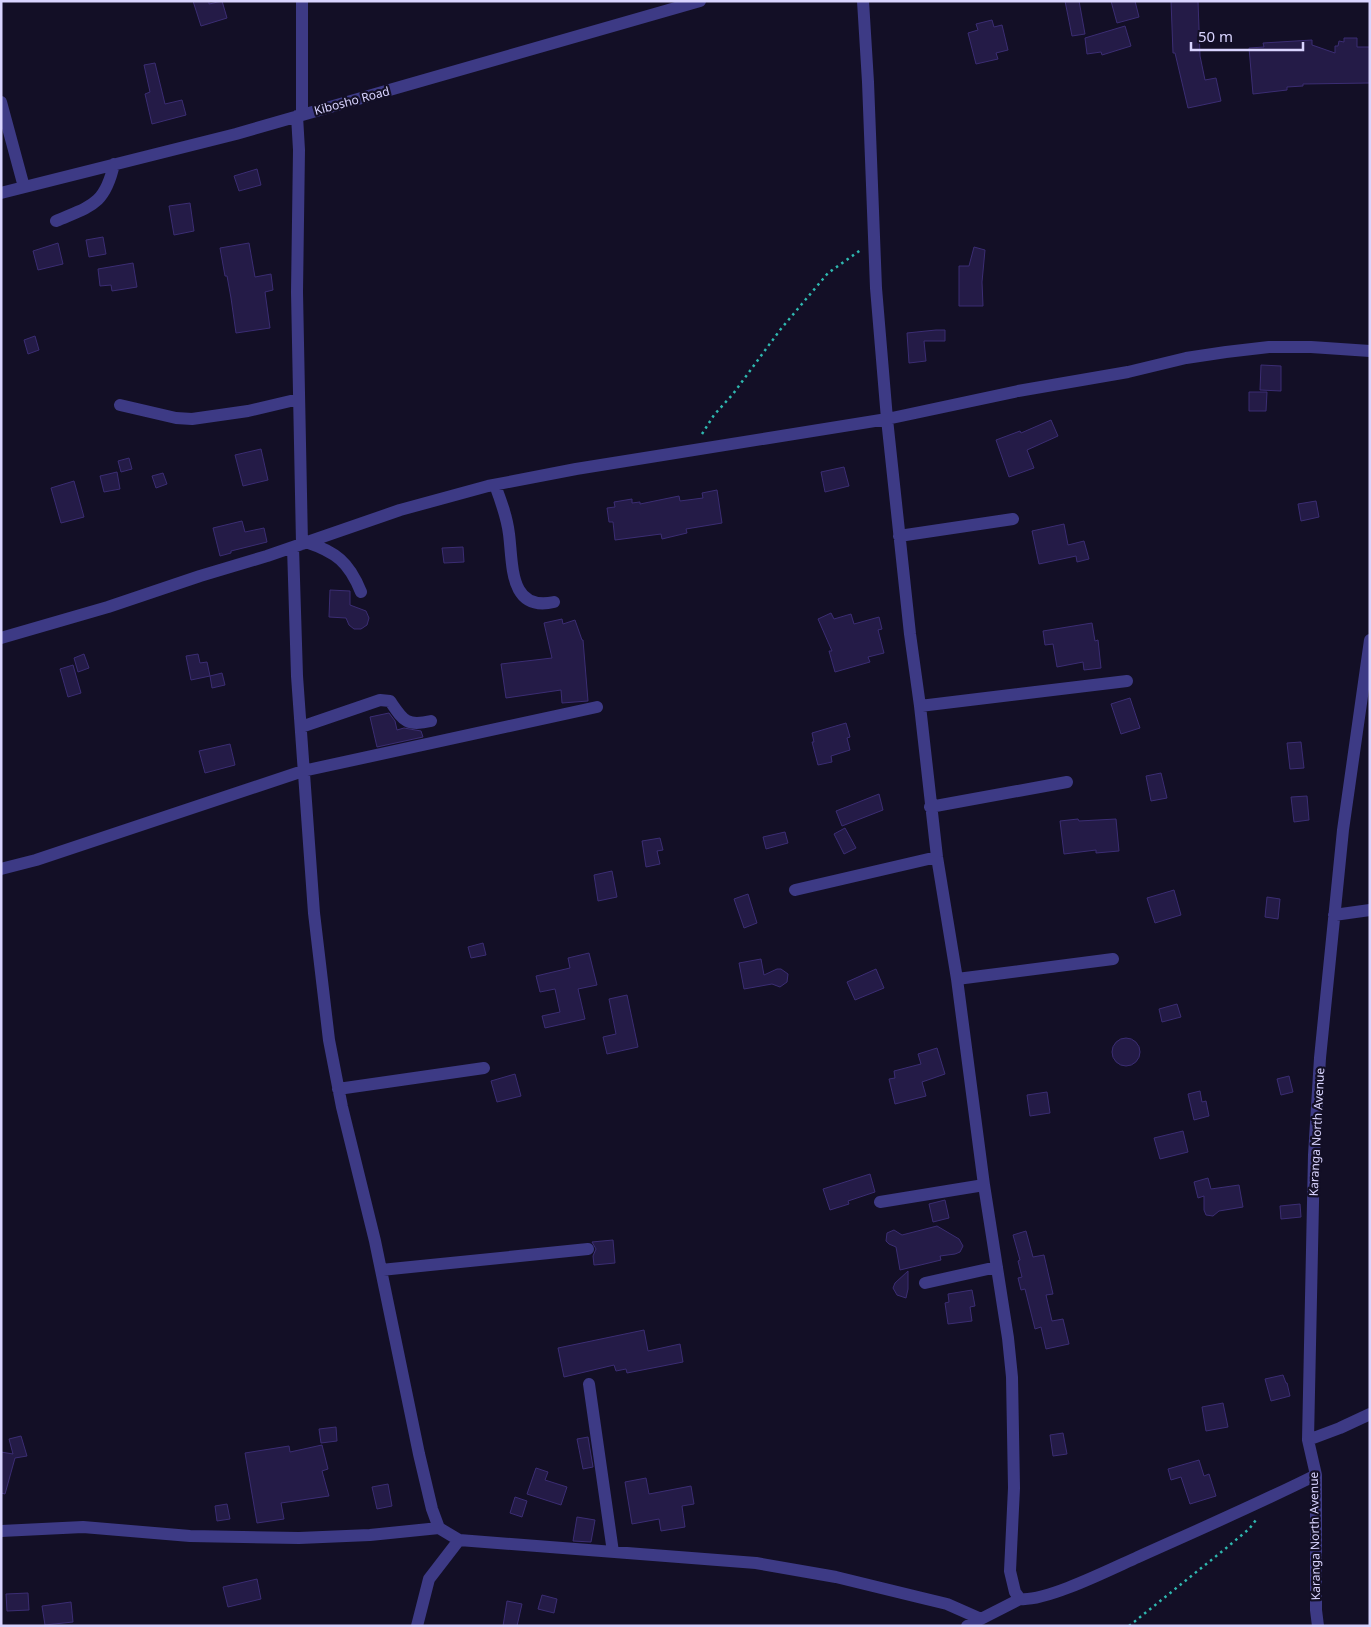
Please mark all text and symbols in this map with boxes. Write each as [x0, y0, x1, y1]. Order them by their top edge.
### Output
scale bar [1191, 20, 1304, 52]
text: 50 m [1198, 26, 1233, 46]
street label: Kibosho Road [312, 82, 392, 119]
street label: Karanga North Avenue [1305, 1067, 1328, 1197]
street label: Karanga North Avenue [1305, 1471, 1324, 1600]

